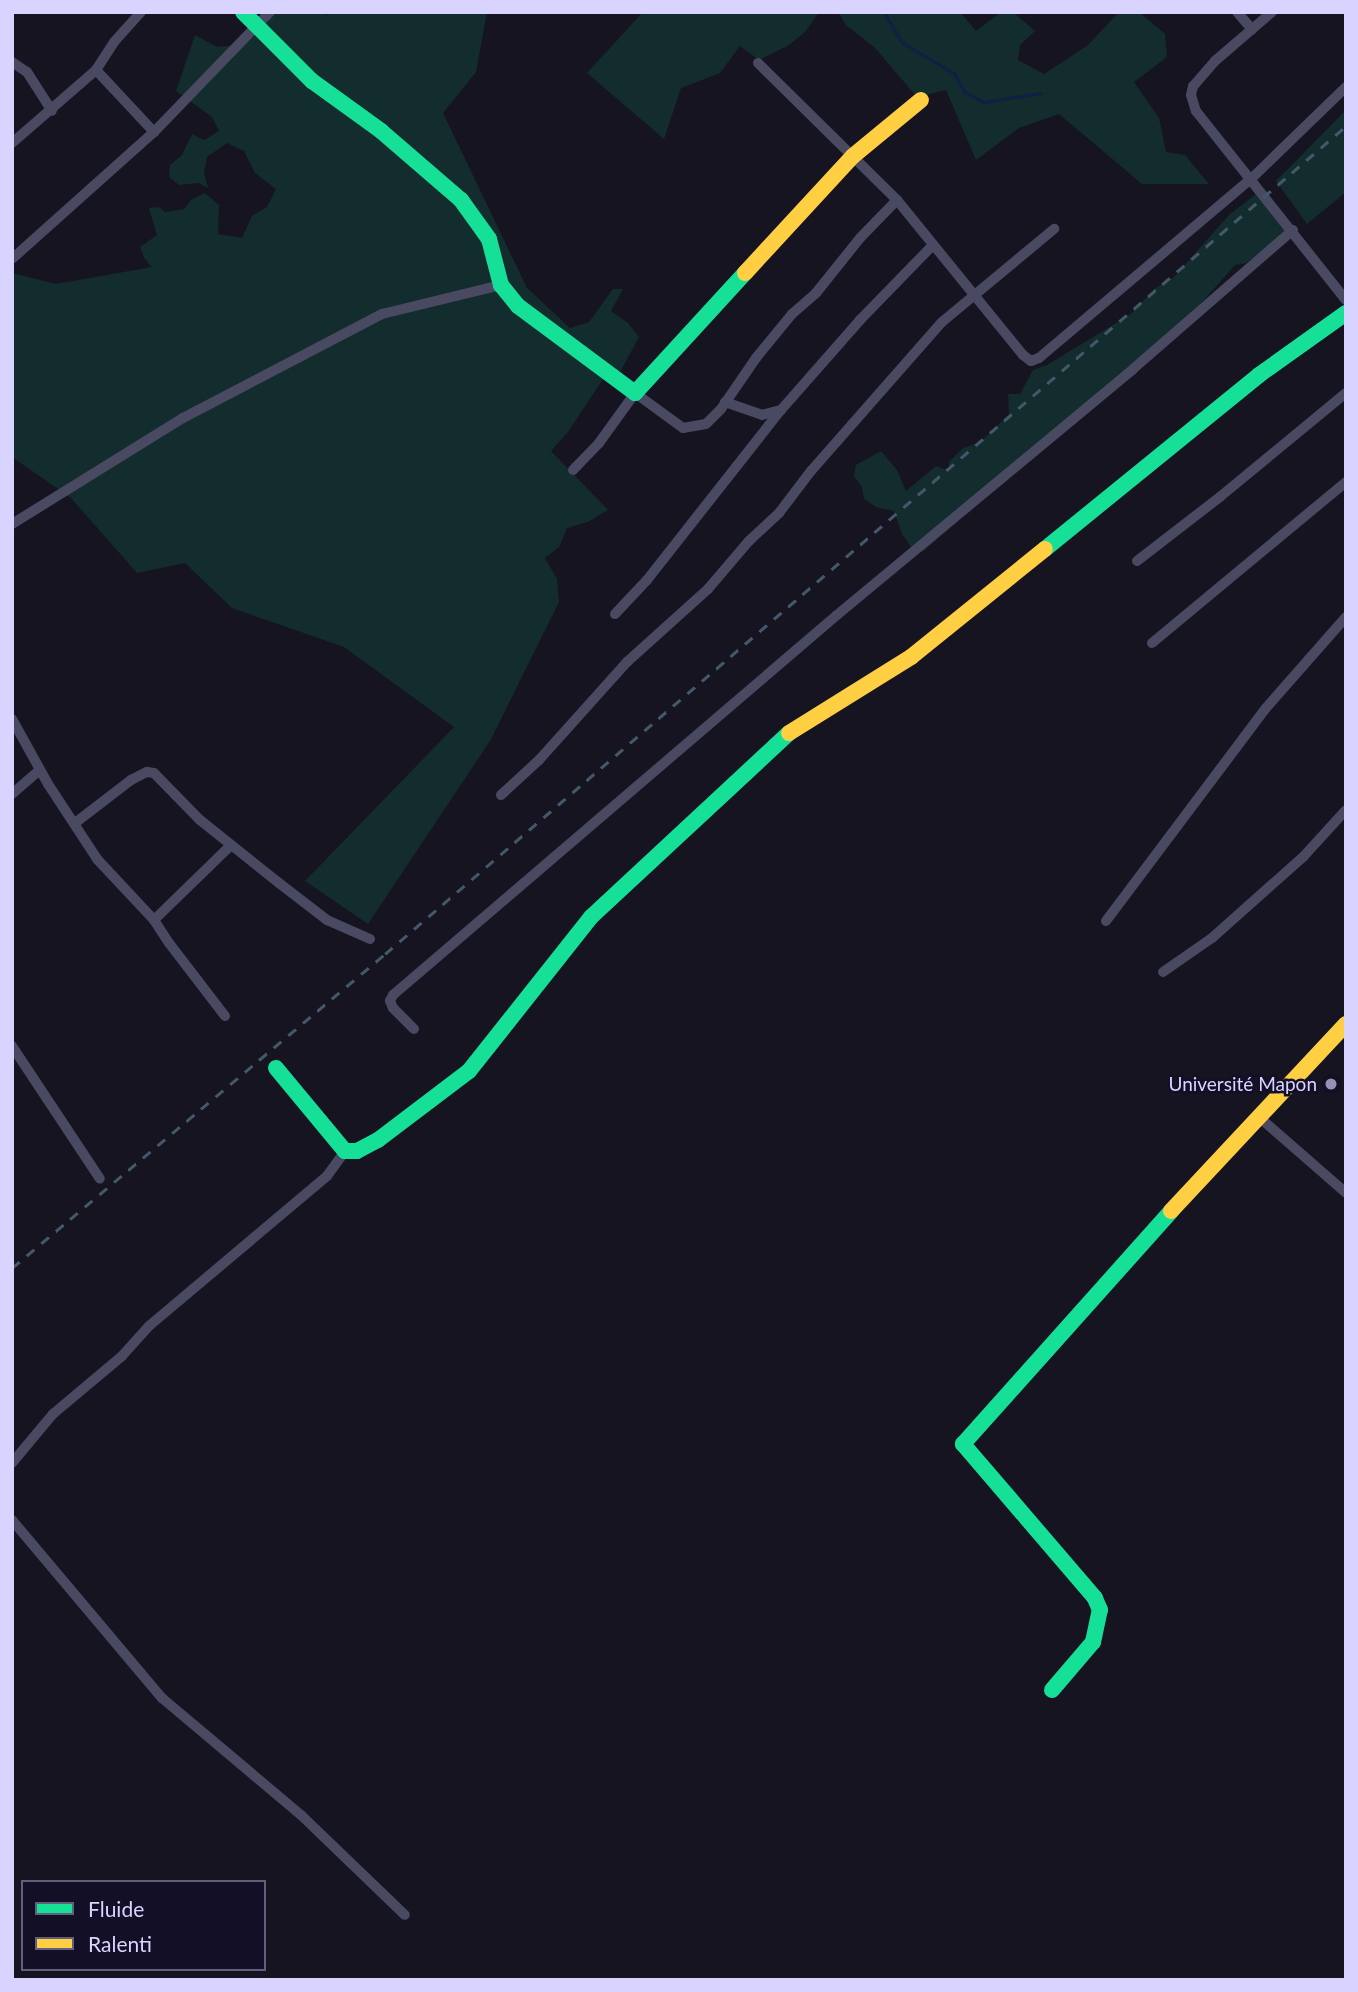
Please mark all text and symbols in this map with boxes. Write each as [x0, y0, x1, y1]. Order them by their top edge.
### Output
place label: Université Mapon [1168, 1073, 1317, 1095]
marker: Université Mapon [1323, 1076, 1339, 1092]
legend [21, 1880, 266, 1971]
text: Fluide [88, 1896, 144, 1921]
text: Ralenti [88, 1931, 152, 1956]

